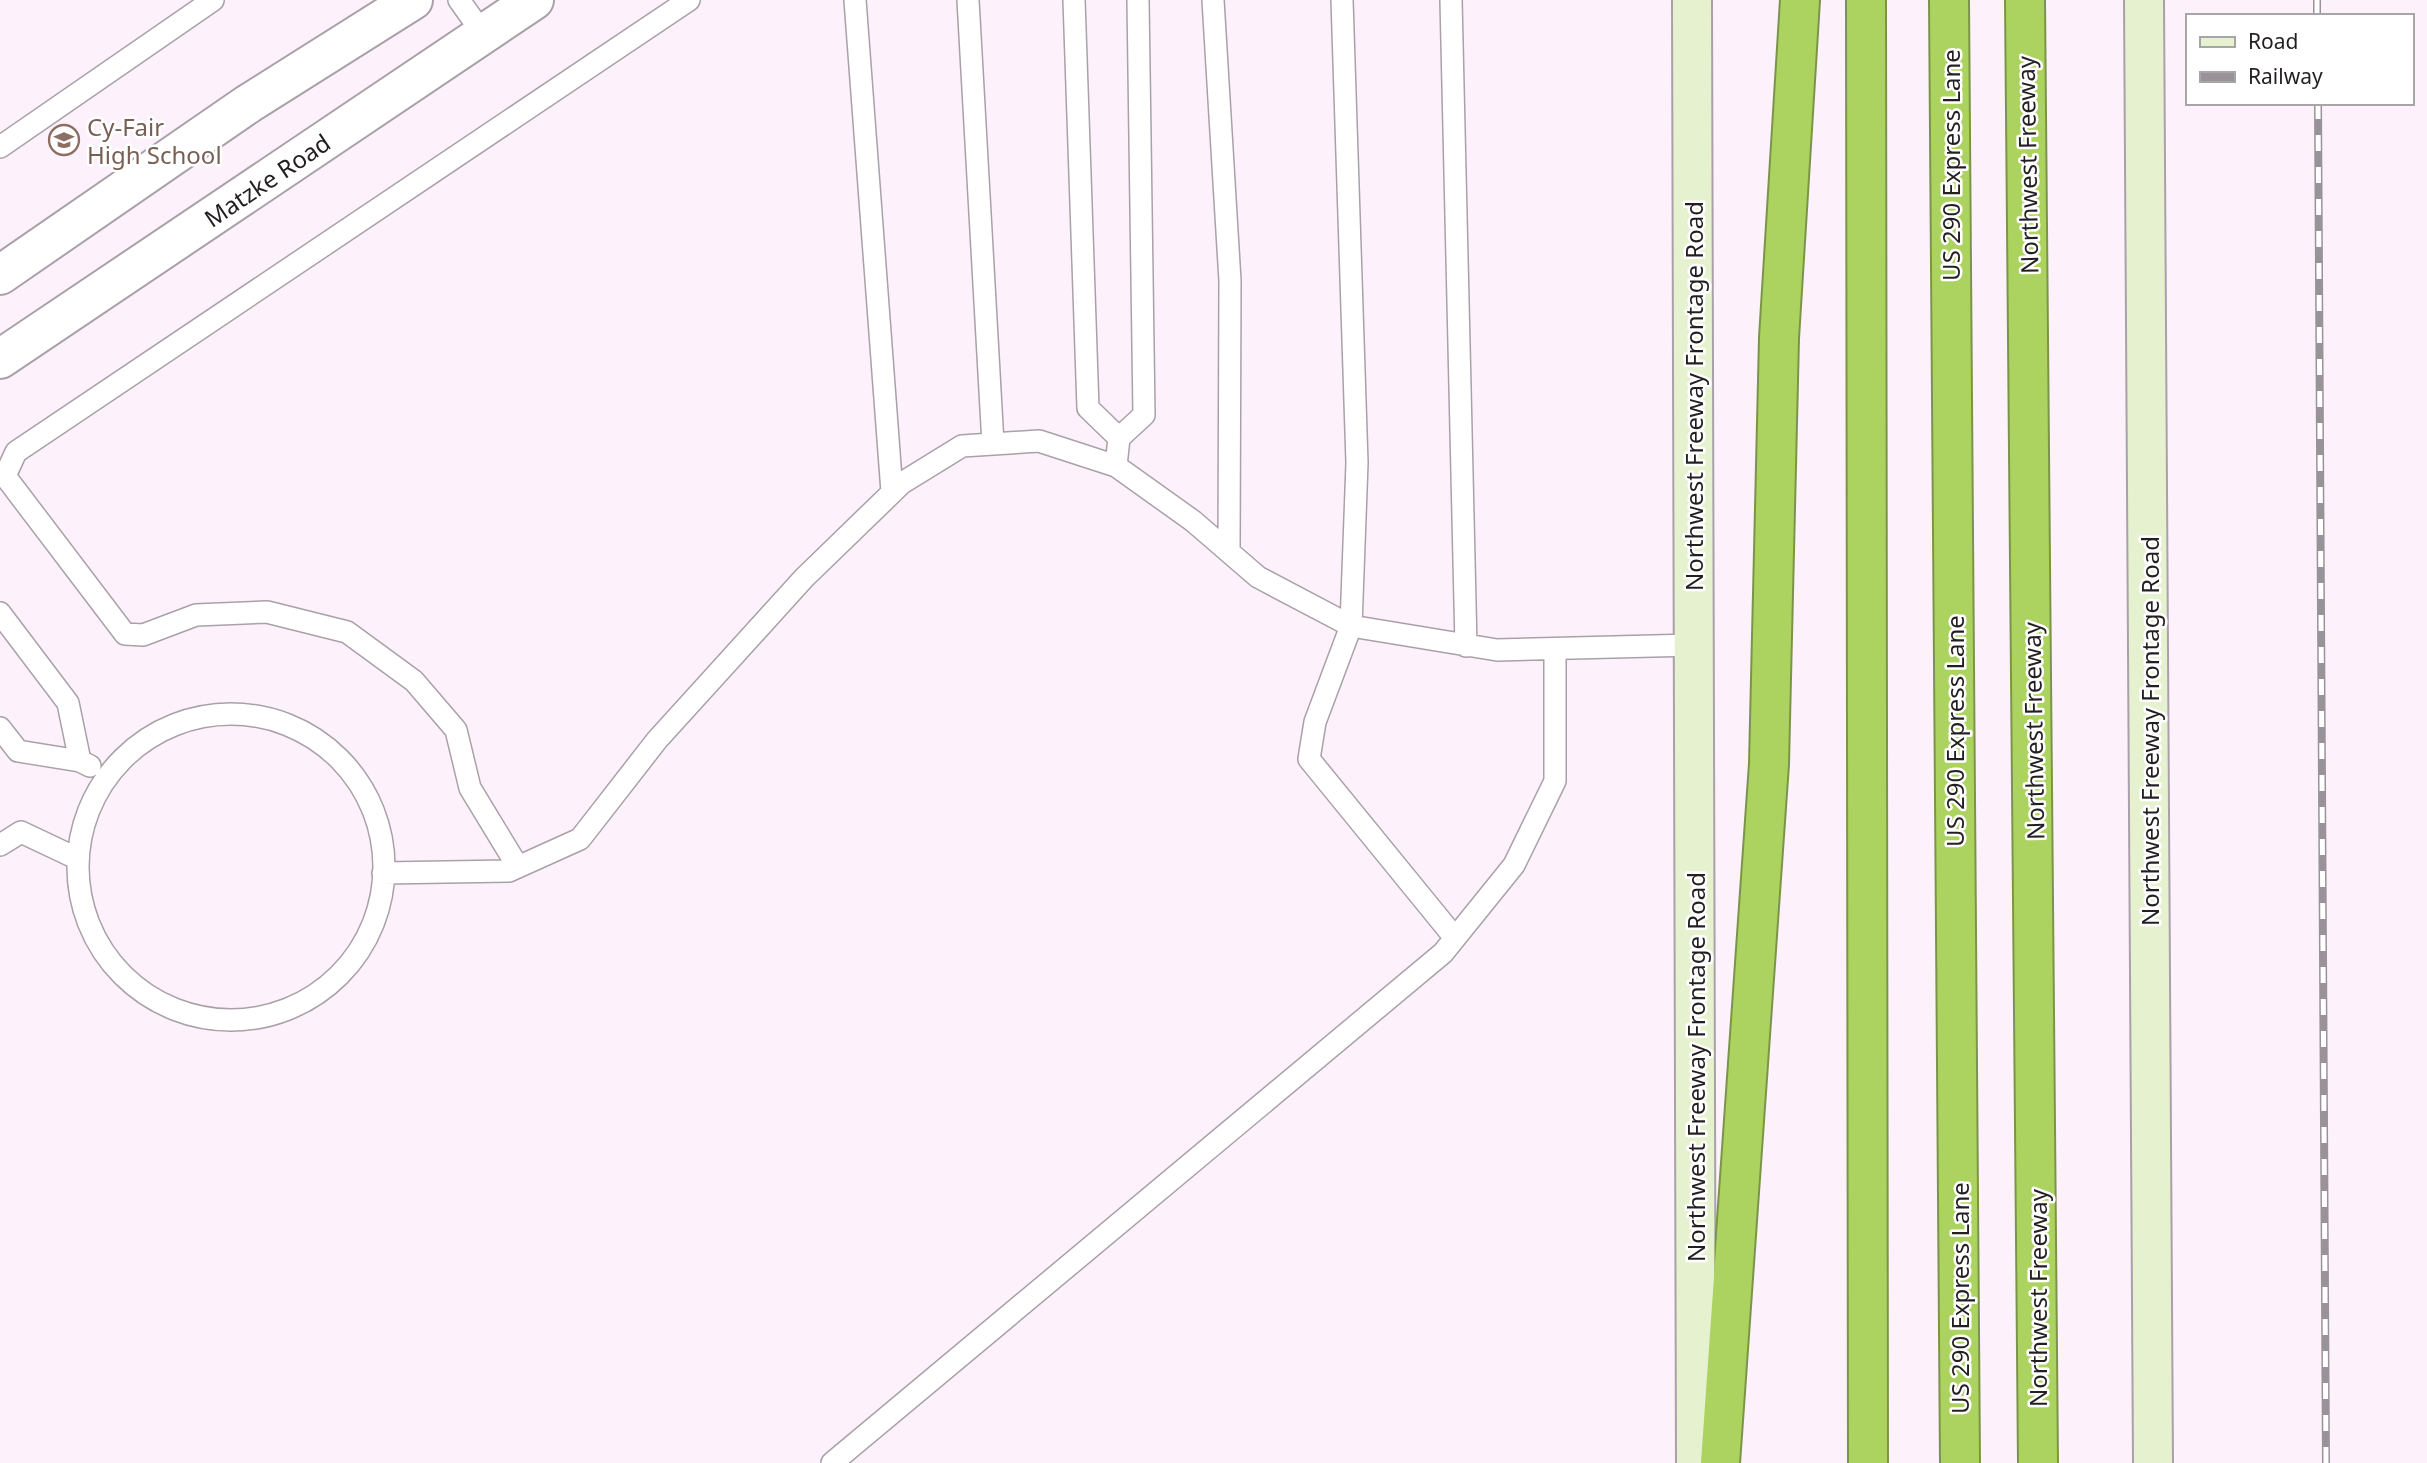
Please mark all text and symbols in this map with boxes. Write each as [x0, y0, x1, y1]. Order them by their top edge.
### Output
legend [2186, 14, 2413, 105]
text: Road [2248, 27, 2298, 55]
street label: US 290 Express Lane [1934, 49, 1967, 281]
street label: Northwest Freeway [2009, 55, 2045, 274]
text: Railway [2248, 62, 2323, 90]
place label: Cy-Fair High School [87, 110, 222, 171]
school or university icon: Cy-Fair High School [47, 123, 81, 157]
street label: Matzke Road [197, 126, 337, 234]
street label: Northwest Freeway Frontage Road [1677, 201, 1710, 591]
street label: Northwest Freeway Frontage Road [2133, 536, 2166, 926]
street label: US 290 Express Lane [1938, 615, 1971, 847]
street label: Northwest Freeway [2015, 621, 2051, 840]
street label: Northwest Freeway Frontage Road [1679, 872, 1712, 1262]
street label: US 290 Express Lane [1943, 1182, 1976, 1414]
street label: Northwest Freeway [2021, 1188, 2054, 1407]

